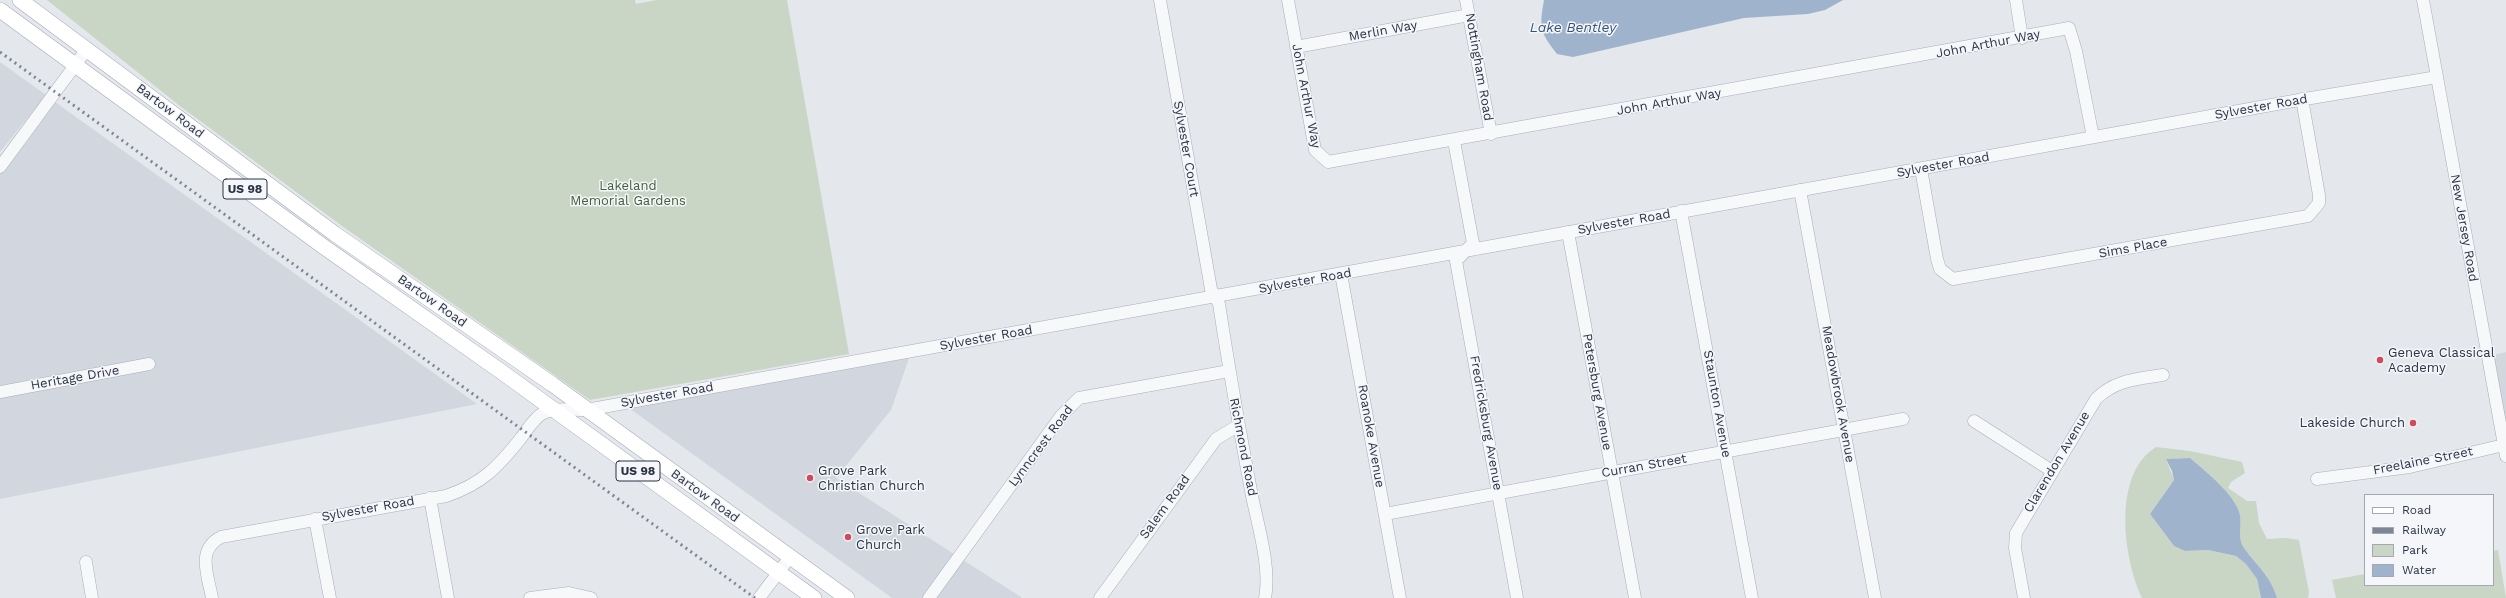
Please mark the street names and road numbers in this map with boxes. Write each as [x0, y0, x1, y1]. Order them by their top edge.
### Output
street label: Nottingham Road [1462, 12, 1496, 122]
street label: Merlin Way [1347, 17, 1419, 45]
street label: John Arthur Way [1934, 26, 2042, 62]
street label: John Arthur Way [1288, 42, 1324, 150]
street label: Bartow Road [133, 80, 207, 142]
street label: John Arthur Way [1615, 85, 1723, 119]
street label: Sylvester Road [2213, 91, 2309, 123]
street label: Sylvester Court [1170, 100, 1202, 198]
street label: Sylvester Road [1895, 149, 1991, 181]
street label: New Jersey Road [2447, 173, 2481, 283]
road number: US 98 [223, 179, 267, 199]
street label: Sylvester Road [1576, 206, 1672, 238]
street label: Sims Place [2097, 234, 2169, 262]
street label: Sylvester Road [1257, 265, 1353, 297]
street label: Bartow Road [394, 271, 470, 331]
street label: Sylvester Road [938, 322, 1034, 354]
street label: Meadowbrook Avenue [1818, 324, 1858, 464]
street label: Petersburg Avenue [1579, 332, 1615, 452]
street label: Staunton Avenue [1700, 349, 1734, 459]
street label: Fredricksburg Avenue [1466, 354, 1506, 492]
street label: Heritage Drive [29, 363, 121, 393]
street label: Sylvester Road [619, 379, 715, 411]
street label: Roanoke Avenue [1354, 383, 1388, 489]
street label: Richmond Road [1226, 396, 1260, 498]
street label: Lynncrest Road [1005, 402, 1077, 490]
street label: Clarendon Avenue [2021, 409, 2093, 515]
street label: Freelaine Street [2372, 444, 2474, 478]
street label: Curran Street [1600, 451, 1688, 481]
road number: US 98 [616, 461, 660, 481]
street label: Bartow Road [668, 466, 742, 526]
street label: Salem Road [1136, 472, 1194, 542]
street label: Sylvester Road [320, 493, 416, 525]

